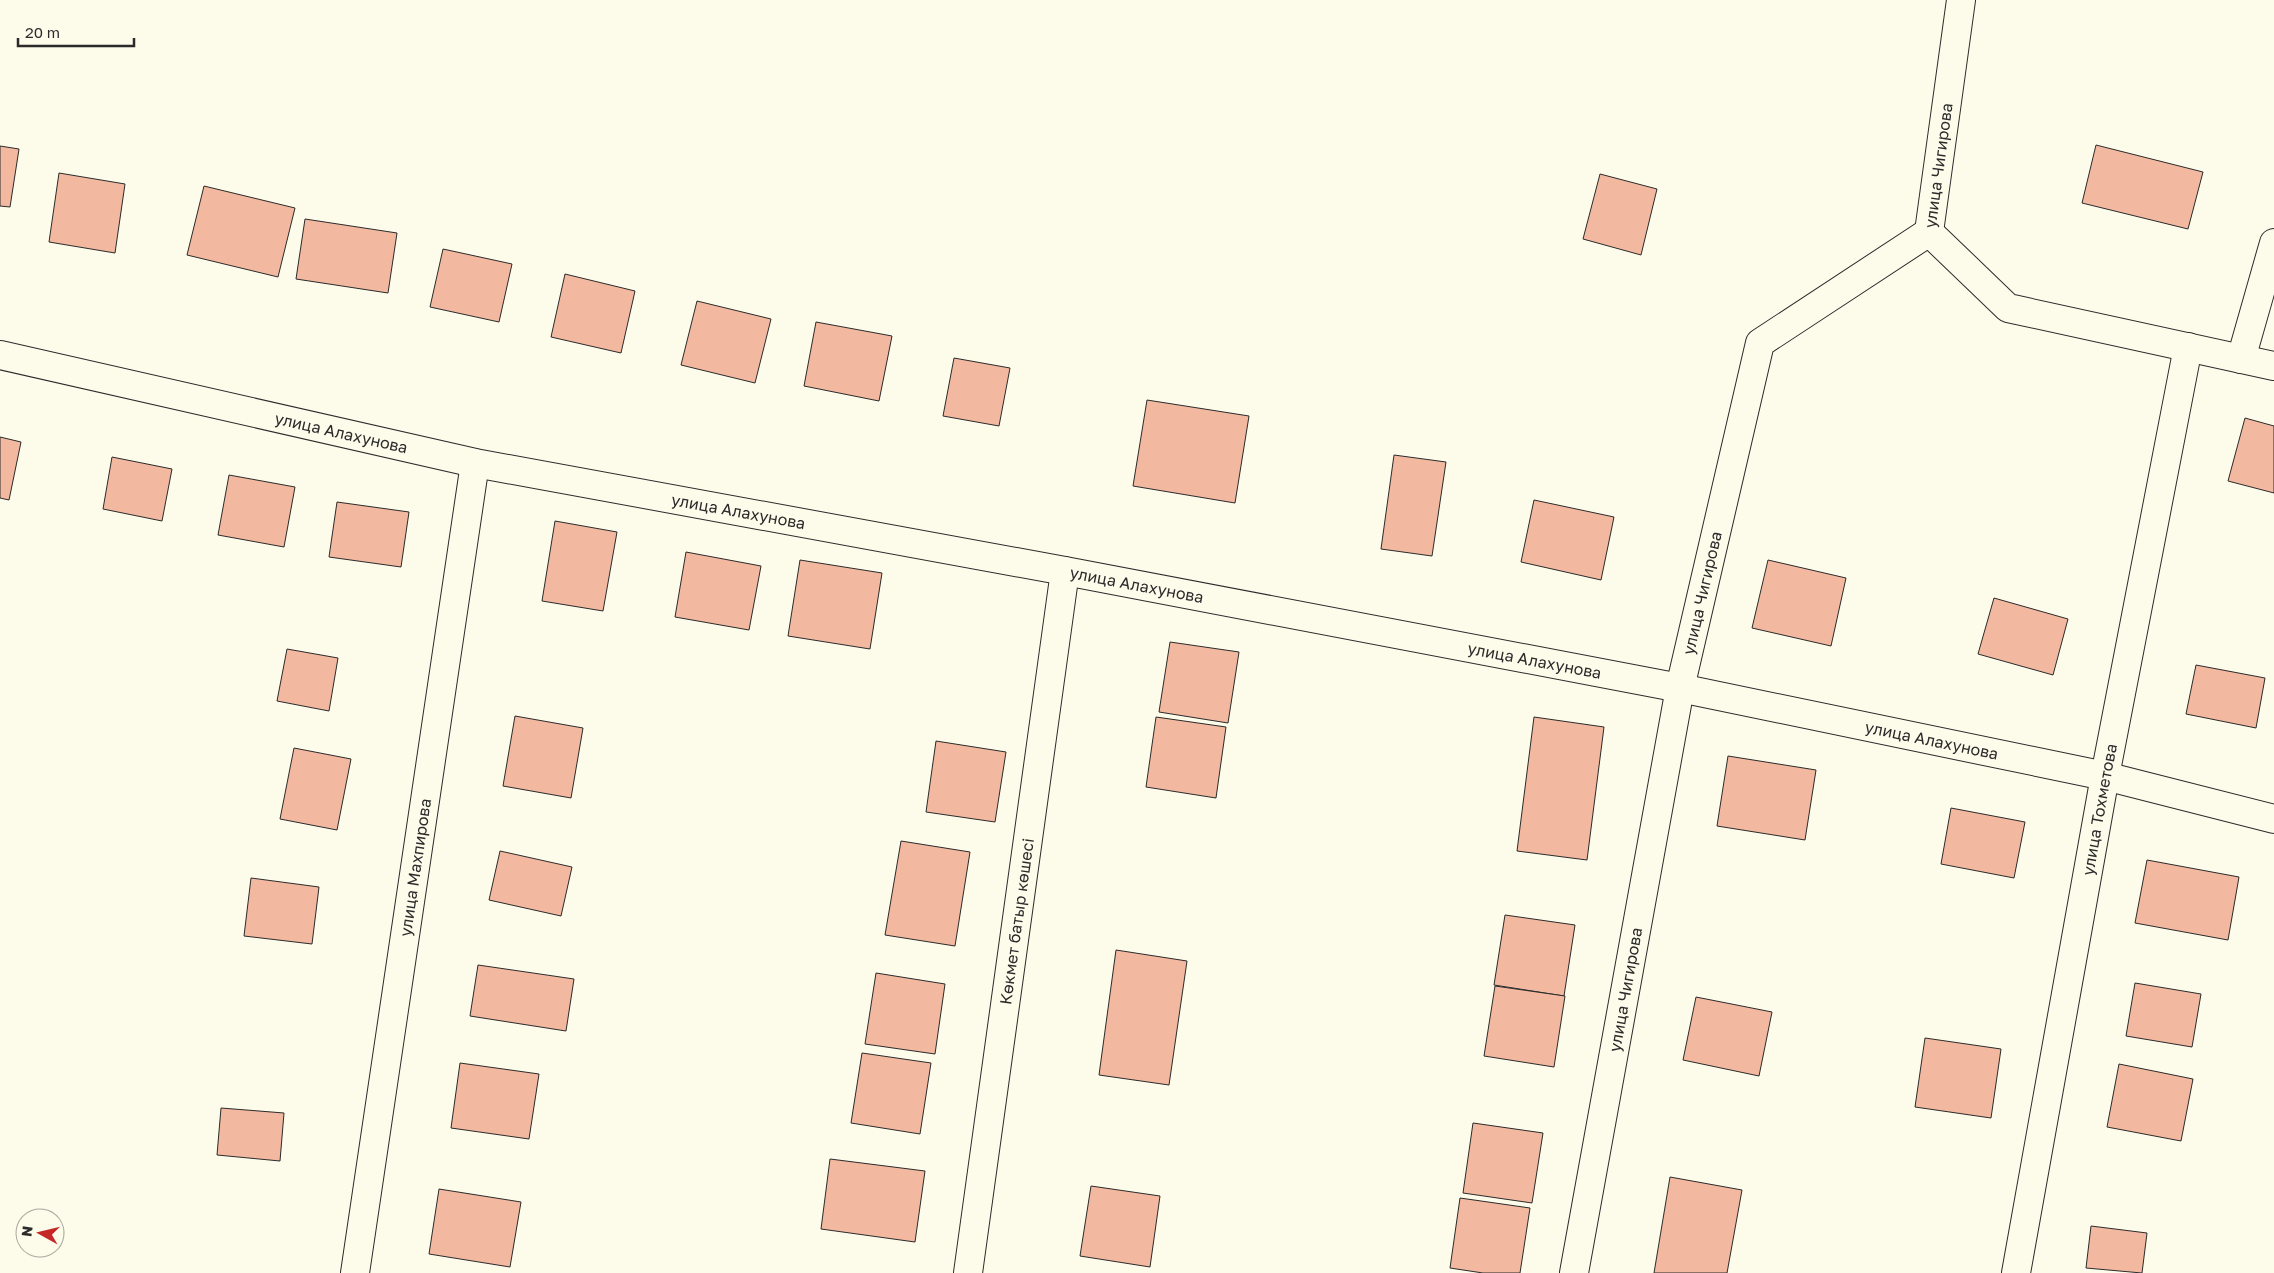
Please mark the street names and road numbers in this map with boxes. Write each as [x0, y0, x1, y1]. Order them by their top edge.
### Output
street label: улица Чигирова [1920, 102, 1957, 229]
street label: улица Алахунова [273, 408, 410, 457]
street label: улица Алахунова [670, 489, 807, 533]
street label: улица Чигирова [1678, 529, 1726, 657]
street label: улица Алахунова [1068, 562, 1205, 607]
street label: улица Алахунова [1466, 638, 1603, 683]
street label: улица Алахунова [1863, 717, 2000, 764]
street label: улица Тохметова [2077, 742, 2121, 877]
street label: улица Махпирова [395, 797, 435, 938]
street label: Көкмет батыр көшесі [995, 837, 1038, 1006]
street label: улица Чигирова [1604, 926, 1646, 1053]

